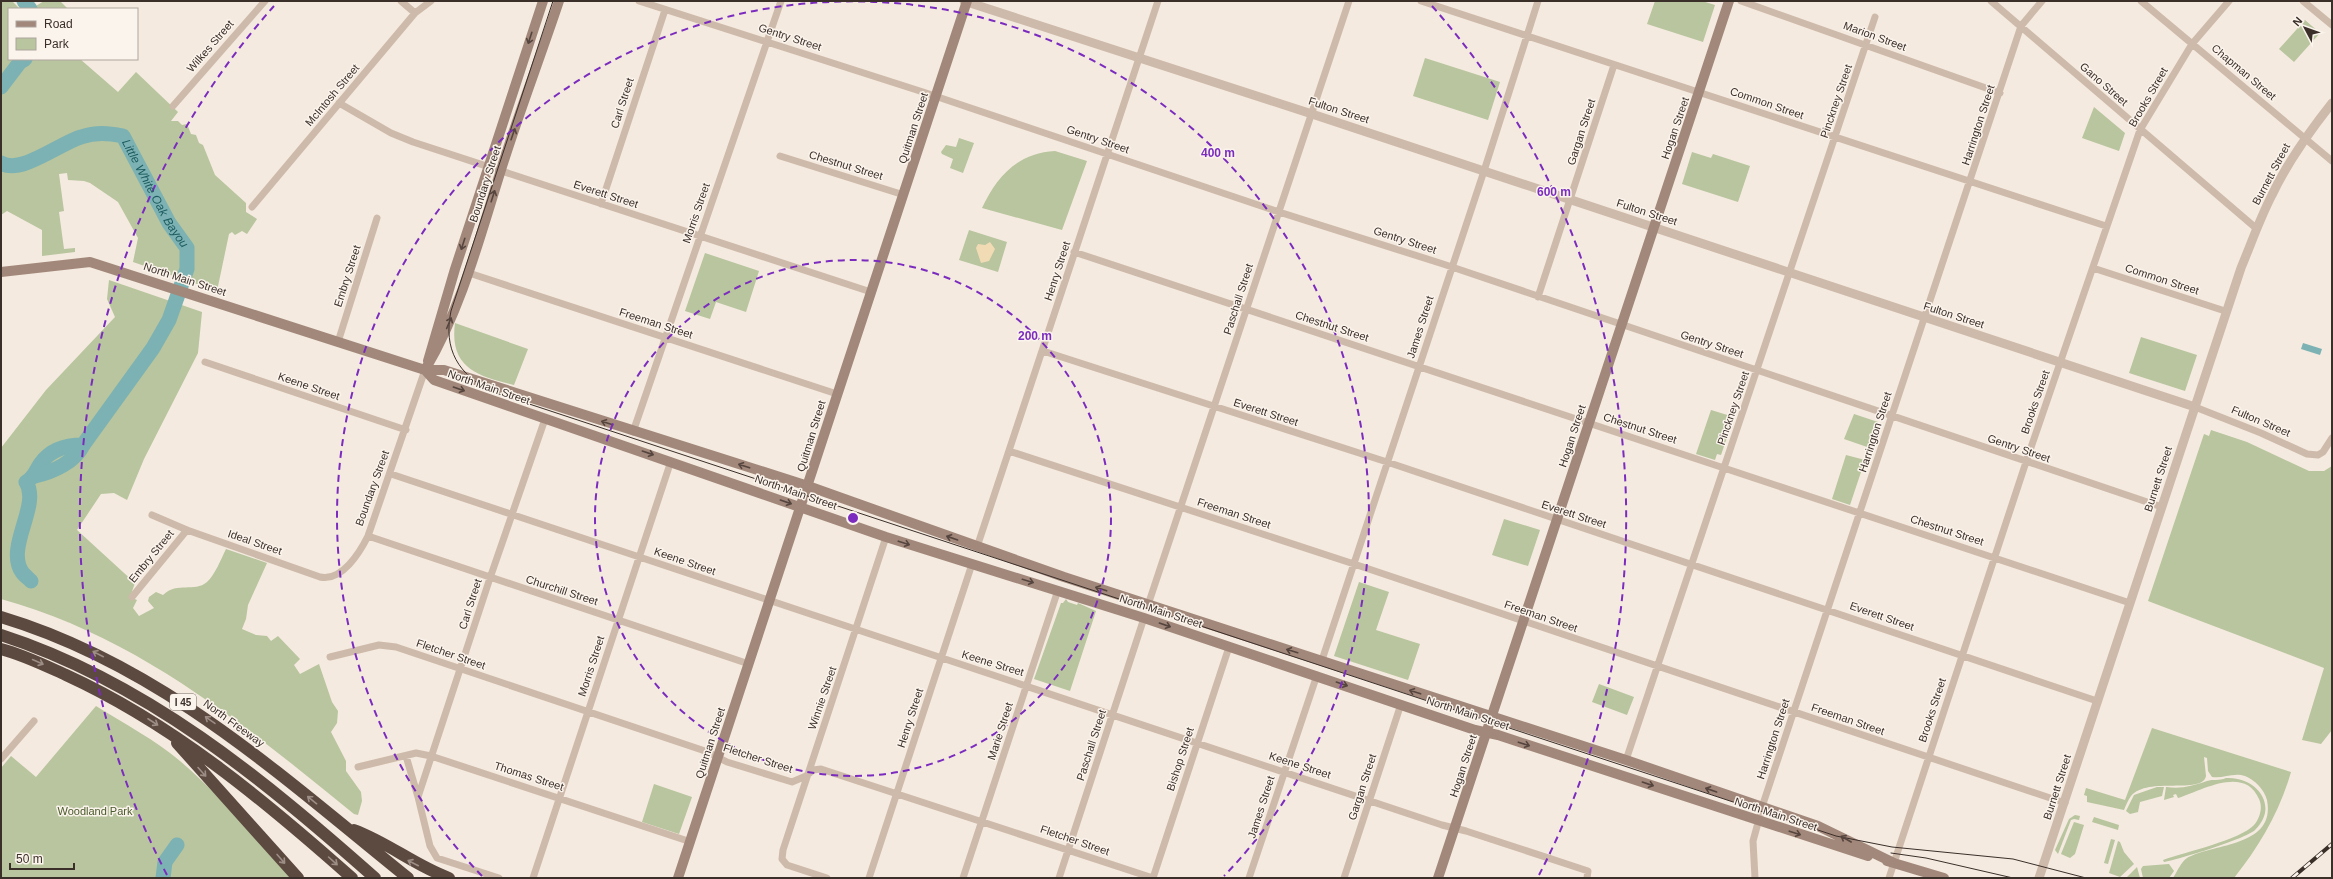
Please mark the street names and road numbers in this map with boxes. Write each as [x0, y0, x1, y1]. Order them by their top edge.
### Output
street label: Wilkes Street [184, 18, 236, 74]
street label: Marion Street [1842, 19, 1908, 53]
street label: Gentry Street [757, 21, 823, 53]
street label: Chapman Street [2209, 42, 2279, 102]
street label: Gano Street [2078, 60, 2130, 108]
street label: McIntosh Street [303, 62, 361, 128]
street label: Pinckney Street [1818, 63, 1854, 139]
street label: Brooks Street [2126, 65, 2170, 129]
street label: Carl Street [608, 76, 636, 130]
street label: Harrington Street [1959, 83, 1997, 167]
street label: Common Street [1729, 85, 1805, 121]
street label: Quitman Street [896, 91, 930, 165]
street label: Fulton Street [1307, 95, 1371, 125]
street label: Hogan Street [1659, 95, 1691, 161]
street label: Gargan Street [1565, 97, 1597, 167]
street label: Gentry Street [1065, 123, 1131, 155]
street label: Burnett Street [2250, 141, 2292, 207]
street label: Boundary Street [467, 144, 503, 224]
street label: Chestnut Street [808, 148, 884, 182]
street label: Everett Street [572, 178, 640, 210]
street label: Morris Street [680, 181, 712, 245]
street label: Fulton Street [1615, 197, 1679, 227]
street label: Gentry Street [1372, 224, 1438, 256]
street label: Henry Street [1042, 240, 1072, 302]
street label: Embry Street [331, 244, 363, 308]
street label: North Main Street [142, 260, 228, 298]
street label: Common Street [2124, 261, 2200, 297]
street label: Paschall Street [1221, 262, 1255, 336]
street label: James Street [1404, 294, 1436, 360]
street label: Fulton Street [1922, 300, 1986, 330]
street label: Freeman Street [618, 305, 694, 341]
street label: Chestnut Street [1294, 308, 1370, 344]
street label: Gentry Street [1679, 328, 1745, 360]
street label: North Main Street [446, 367, 532, 407]
street label: Brooks Street [2018, 369, 2052, 435]
street label: Keene Street [277, 370, 341, 402]
street label: Pinckney Street [1715, 370, 1751, 446]
street label: Harrington Street [1856, 390, 1894, 474]
street label: Everett Street [1232, 396, 1300, 428]
street label: Quitman Street [794, 399, 828, 473]
street label: Hogan Street [1556, 403, 1588, 469]
street label: Fulton Street [2230, 403, 2292, 439]
street label: Chestnut Street [1602, 410, 1678, 446]
street label: Gentry Street [1986, 432, 2052, 464]
street label: Burnett Street [2142, 445, 2174, 513]
street label: Boundary Street [353, 449, 391, 527]
street label: North Main Street [753, 472, 839, 512]
street label: Freeman Street [1196, 495, 1272, 531]
street label: Everett Street [1540, 498, 1608, 530]
street label: Chestnut Street [1909, 512, 1985, 548]
street label: Embry Street [126, 527, 176, 585]
street label: Ideal Street [226, 527, 284, 557]
street label: Keene Street [653, 545, 717, 577]
street label: Churchill Street [524, 573, 600, 607]
street label: Carl Street [456, 577, 484, 631]
street label: North Main Street [1118, 592, 1204, 630]
street label: Freeman Street [1503, 598, 1579, 634]
street label: Everett Street [1848, 599, 1916, 633]
street label: Morris Street [576, 634, 606, 698]
street label: Fletcher Street [415, 637, 487, 671]
street label: Keene Street [961, 648, 1025, 678]
street label: Winnie Street [806, 665, 838, 731]
street label: Brooks Street [1916, 676, 1948, 744]
street label: Henry Street [895, 687, 925, 749]
road number: I 45 [170, 694, 196, 710]
street label: North Main Street [1425, 694, 1511, 732]
street label: North Freeway [201, 697, 267, 749]
street label: Harrington Street [1754, 697, 1792, 781]
street label: Marie Street [985, 701, 1015, 761]
street label: Freeman Street [1810, 701, 1886, 737]
street label: Quitman Street [693, 706, 727, 780]
street label: Paschall Street [1074, 708, 1108, 782]
street label: Bishop Street [1164, 726, 1196, 792]
street label: Hogan Street [1447, 733, 1479, 799]
street label: Fletcher Street [722, 741, 794, 775]
street label: Keene Street [1268, 749, 1332, 781]
street label: Gargan Street [1346, 752, 1378, 822]
street label: Burnett Street [2041, 753, 2073, 821]
street label: Thomas Street [493, 759, 565, 793]
street label: James Street [1245, 774, 1277, 840]
street label: North Main Street [1733, 795, 1819, 833]
street label: Fletcher Street [1039, 823, 1111, 857]

